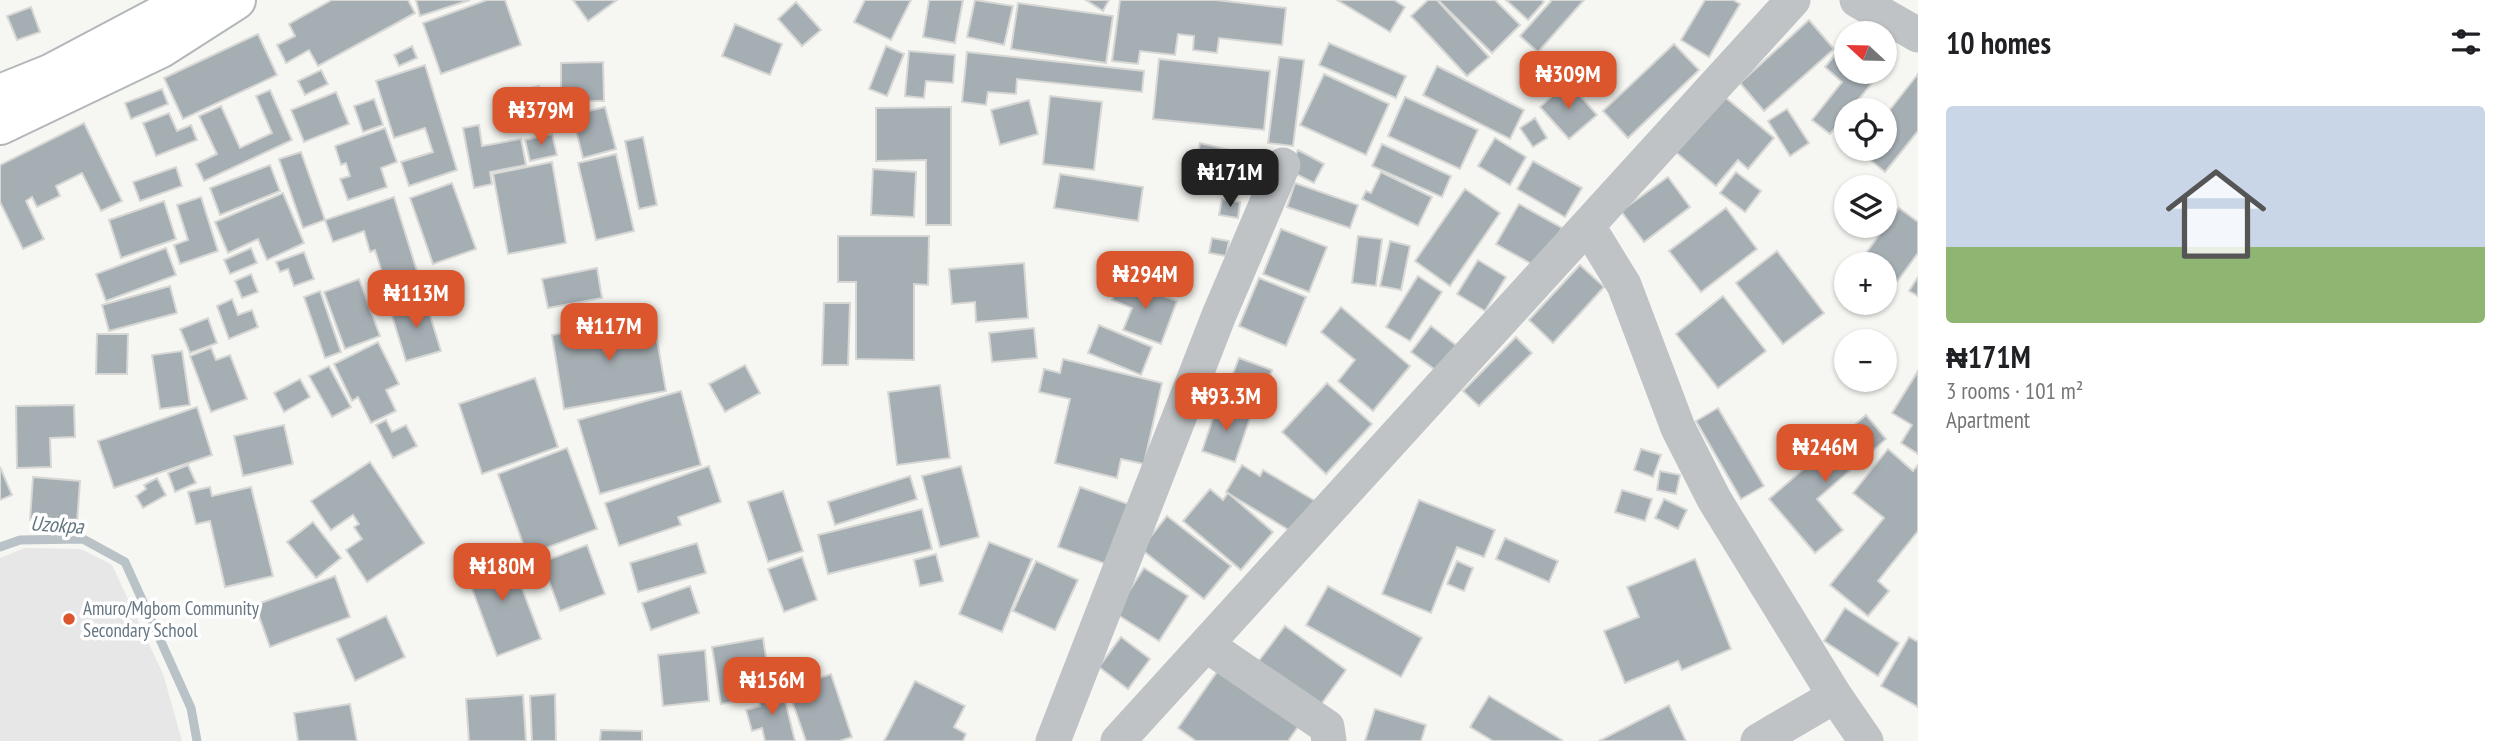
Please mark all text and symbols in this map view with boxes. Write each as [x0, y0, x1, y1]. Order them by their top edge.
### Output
north arrow [1834, 21, 1897, 84]
map controls [1834, 21, 1897, 392]
text: 10 homes [1946, 23, 2051, 62]
icon: filters [2447, 23, 2485, 61]
pin: ₦309M [1519, 52, 1617, 111]
text: ₦309M [1536, 59, 1600, 88]
pin: ₦379M [492, 88, 590, 147]
text: ₦379M [509, 95, 573, 124]
button: locate [1834, 98, 1897, 161]
pin: ₦171M [1181, 150, 1279, 209]
icon: home [2153, 151, 2279, 277]
text: ₦171M [1198, 157, 1262, 186]
button: layers [1834, 175, 1897, 238]
pin: ₦294M [1096, 252, 1194, 311]
button: + [1834, 252, 1897, 315]
text: ₦294M [1113, 259, 1177, 288]
pin: ₦113M [367, 270, 465, 330]
text: ₦113M [384, 278, 448, 307]
pin: ₦117M [560, 304, 658, 363]
text: ₦117M [577, 311, 641, 340]
button: − [1834, 329, 1897, 392]
text: ₦171M [1946, 337, 2031, 376]
pin: ₦93.3M [1169, 374, 1283, 433]
text: 3 rooms · 101 m² [1946, 376, 2083, 405]
text: ₦93.3M [1191, 381, 1261, 410]
text: Apartment [1946, 405, 2030, 434]
pin: ₦246M [1776, 424, 1874, 484]
text: ₦246M [1793, 432, 1857, 461]
water label: Uzokpa [30, 509, 86, 540]
pin: ₦180M [453, 544, 551, 603]
text: ₦180M [470, 551, 534, 580]
place label: Amuro/Mgbom Community Secondary School [83, 596, 260, 642]
marker: Amuro/Mgbom Community Secondary School [61, 611, 77, 627]
pin: ₦156M [723, 658, 821, 717]
text: ₦156M [740, 665, 804, 694]

